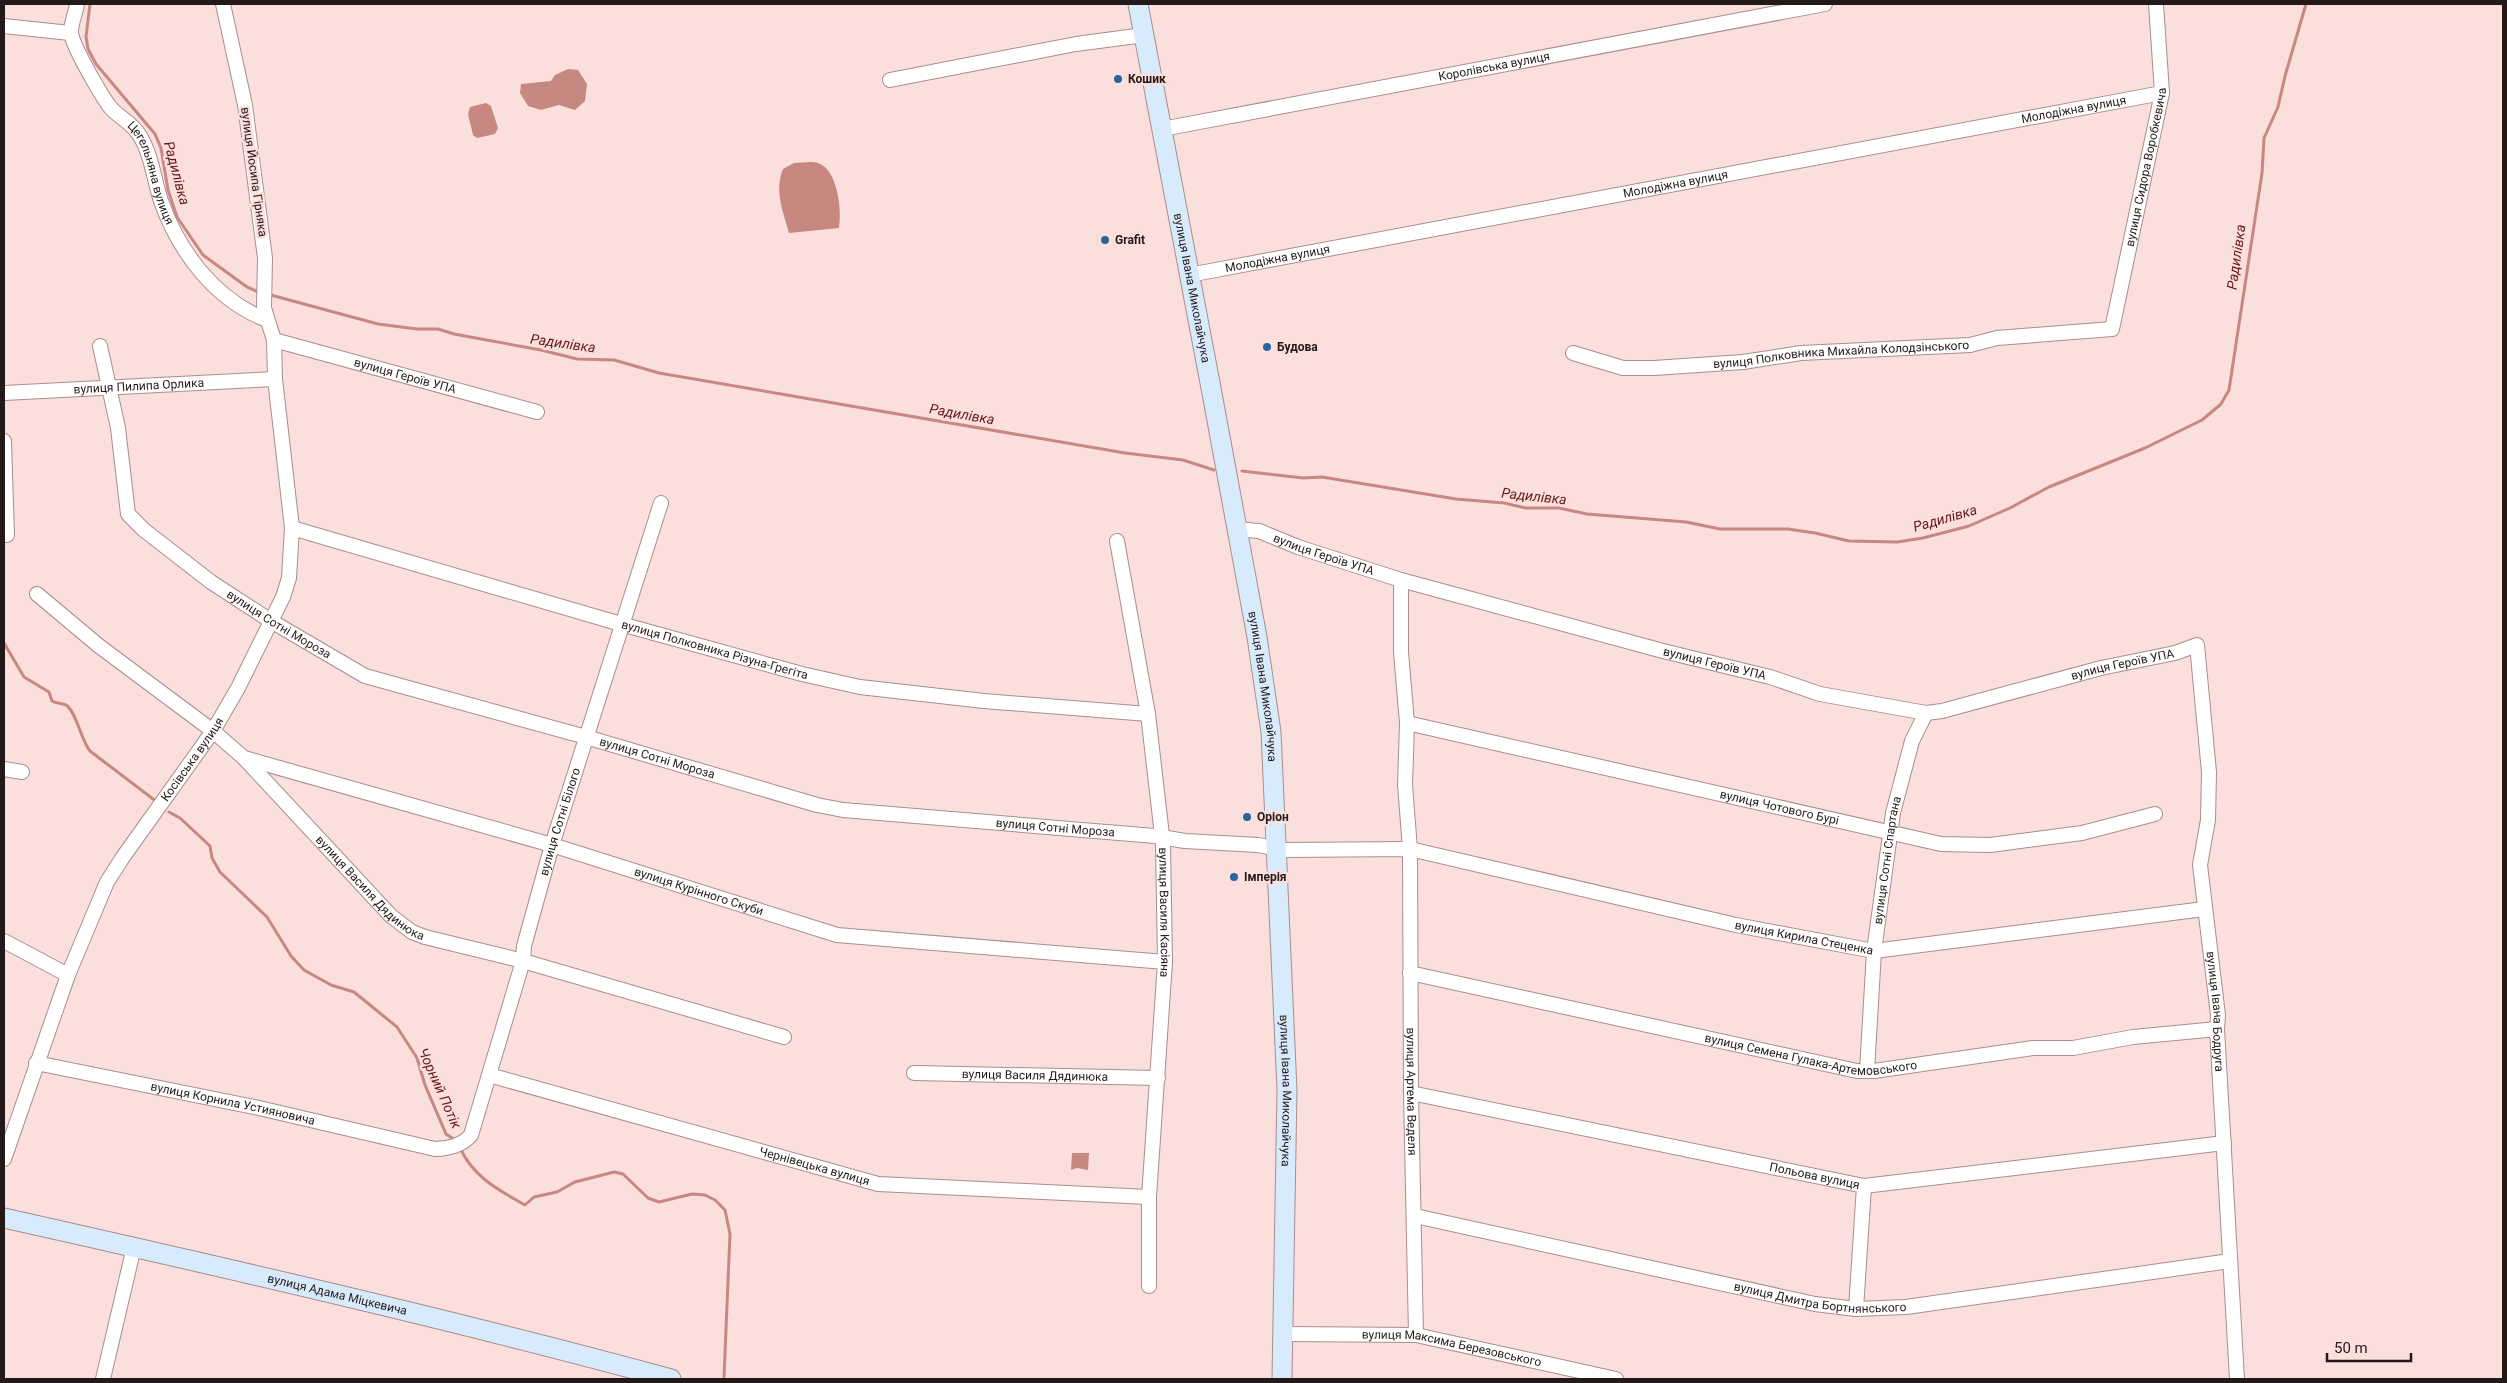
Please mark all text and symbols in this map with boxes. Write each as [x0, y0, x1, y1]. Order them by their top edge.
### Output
street label: Королівська вулиця [1437, 49, 1551, 84]
place label: Кошик [1128, 72, 1166, 86]
marker: Кошик [1112, 73, 1124, 85]
street label: вулиця Сидора Воробкевича [2123, 87, 2169, 248]
street label: Молодіжна вулиця [2020, 93, 2127, 126]
street label: вулиця Йосипа Гірняка [238, 106, 271, 238]
street label: Цегельняна вулиця [125, 118, 177, 227]
water label: Радилівка [161, 139, 193, 207]
street label: Молодіжна вулиця [1622, 167, 1729, 201]
street label: вулиця Івана Миколайчука [1171, 212, 1213, 364]
water label: Радилівка [2224, 223, 2248, 291]
place label: Grafit [1115, 233, 1145, 247]
marker: Grafit [1099, 234, 1111, 246]
street label: Молодіжна вулиця [1224, 242, 1331, 275]
water label: Радилівка [529, 331, 597, 355]
street label: вулиця Полковника Михайла Колодзінського [1713, 338, 1970, 371]
place label: Будова [1277, 340, 1318, 354]
marker: Будова [1261, 341, 1273, 353]
street label: вулиця Героїв УПА [353, 355, 458, 397]
street label: вулиця Пилипа Орлика [73, 376, 204, 396]
water label: Радилівка [928, 400, 996, 428]
water label: Радилівка [1501, 485, 1567, 507]
water label: Радилівка [1911, 501, 1979, 535]
street label: вулиця Героїв УПА [1271, 531, 1376, 578]
street label: вулиця Сотні Мороза [224, 587, 333, 662]
street label: вулиця Івана Миколайчука [1245, 610, 1279, 762]
street label: вулиця Полковника Різуна-Грегіта [620, 617, 809, 682]
street label: вулиця Героїв УПА [1662, 644, 1768, 683]
street label: вулиця Героїв УПА [2069, 646, 2175, 683]
street label: Косівська вулиця [158, 715, 226, 804]
street label: вулиця Сотні Мороза [598, 734, 717, 782]
street label: вулиця Сотні Білого [537, 766, 583, 877]
street label: вулиця Чотового Бурі [1719, 787, 1840, 828]
street label: вулиця Сотні Спартана [1871, 795, 1904, 925]
place label: Оріон [1257, 810, 1289, 824]
marker: Оріон [1241, 811, 1253, 823]
street label: вулиця Сотні Мороза [995, 816, 1115, 840]
street label: вулиця Василя Дядинюка [313, 833, 426, 943]
street label: вулиця Василя Касіяна [1156, 847, 1172, 978]
street label: вулиця Курінного Скуби [632, 864, 765, 918]
place label: Імперія [1244, 870, 1287, 884]
marker: Імперія [1228, 871, 1240, 883]
street label: вулиця Кирила Стеценка [1734, 918, 1874, 958]
street label: вулиця Івана Бодруга [2203, 950, 2226, 1072]
street label: вулиця Івана Миколайчука [1277, 1014, 1294, 1167]
street label: вулиця Артема Веделя [1404, 1027, 1419, 1156]
street label: вулиця Семена Гулака-Артемовського [1703, 1031, 1918, 1078]
water label: Чорний Потік [415, 1045, 465, 1131]
street label: вулиця Василя Дядинюка [962, 1067, 1108, 1084]
street label: вулиця Корнила Устияновича [149, 1079, 316, 1128]
street label: Чернівецька вулиця [758, 1144, 871, 1188]
street label: Польова вулиця [1768, 1160, 1861, 1192]
street label: вулиця Адама Міцкевича [266, 1271, 409, 1318]
street label: вулиця Дмитра Бортнянського [1733, 1279, 1907, 1316]
street label: вулиця Максима Березовського [1362, 1328, 1543, 1369]
scale bar [2327, 1330, 2411, 1362]
text: 50 m [2334, 1339, 2368, 1357]

